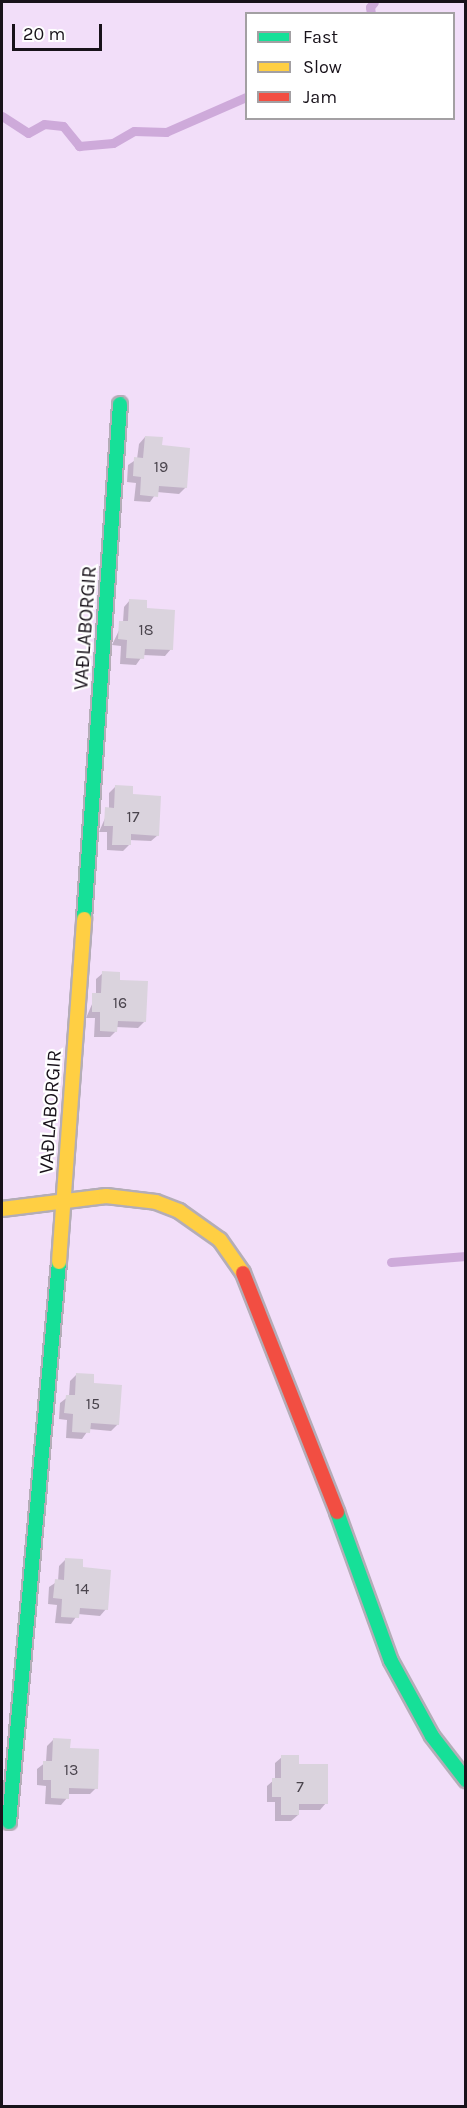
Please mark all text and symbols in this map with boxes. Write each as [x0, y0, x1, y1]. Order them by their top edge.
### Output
scale bar [15, 12, 105, 50]
legend [245, 12, 455, 120]
text: 20 m [23, 23, 65, 45]
text: Fast [303, 26, 338, 48]
text: Slow [303, 56, 342, 78]
text: Jam [303, 86, 337, 108]
house number: 19 [154, 457, 168, 477]
street label: VAÐLABORGIR [69, 565, 101, 691]
house number: 18 [138, 620, 154, 640]
house number: 17 [127, 807, 139, 827]
house number: 16 [113, 993, 127, 1013]
street label: VAÐLABORGIR [34, 1049, 66, 1175]
house number: 15 [86, 1394, 100, 1414]
house number: 14 [75, 1579, 89, 1599]
house number: 13 [64, 1760, 78, 1780]
house number: 7 [296, 1777, 304, 1797]

